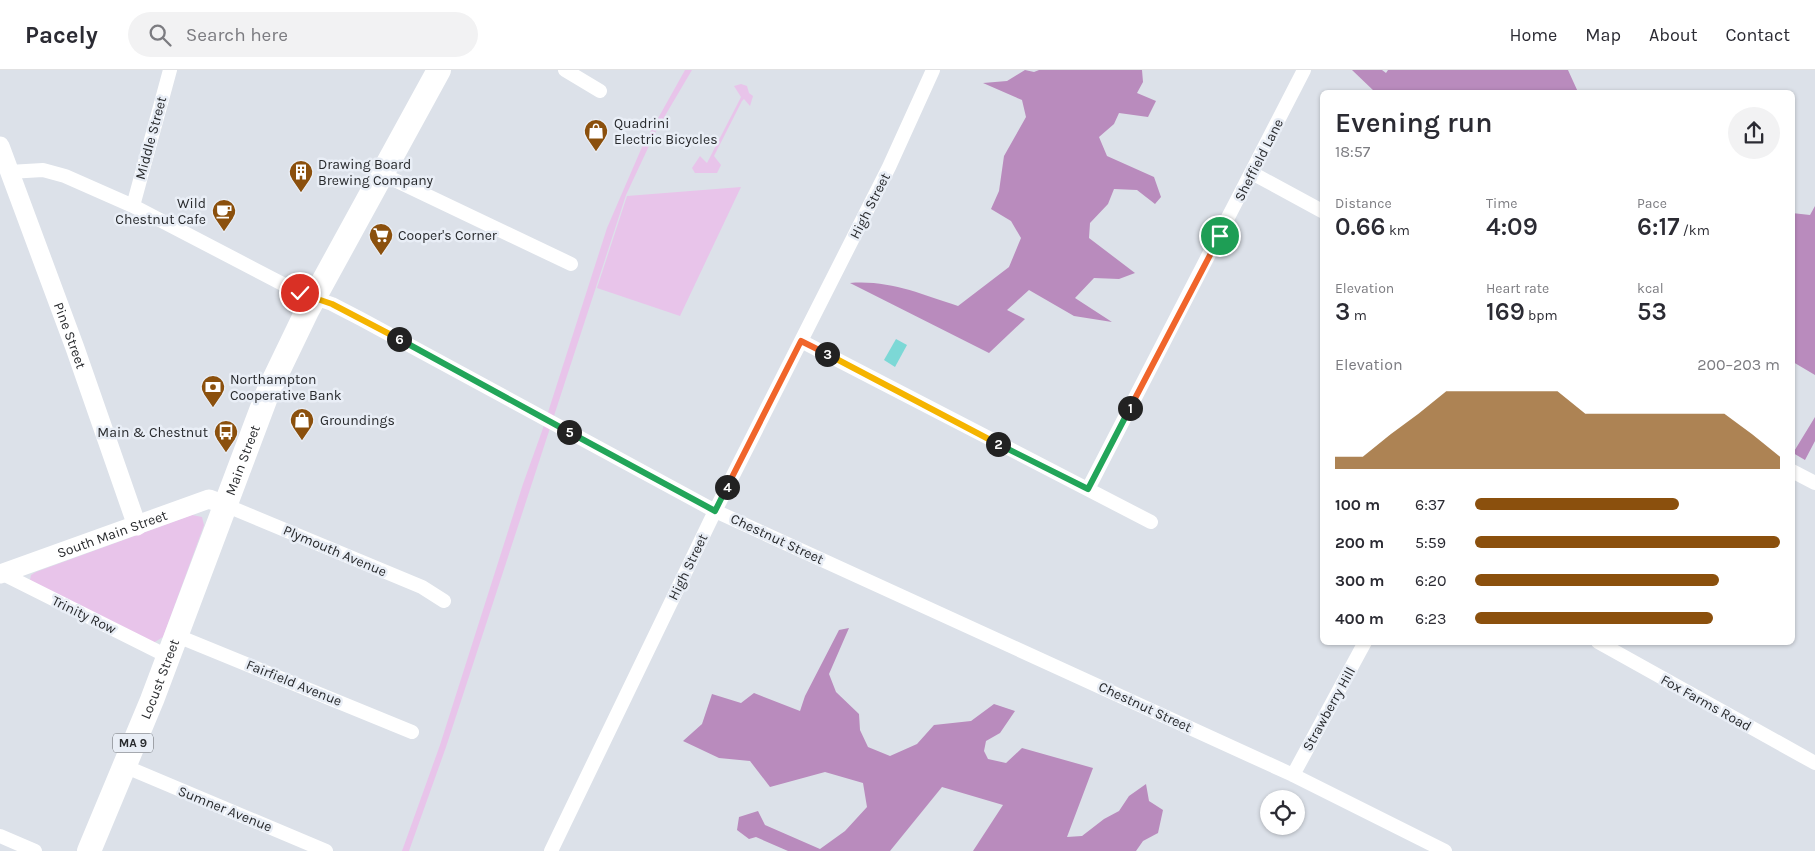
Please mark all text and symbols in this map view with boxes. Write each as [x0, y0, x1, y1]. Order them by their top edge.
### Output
search box [128, 12, 478, 57]
text: Pacely [25, 21, 98, 49]
icon: search [146, 21, 174, 49]
text: Search here [186, 24, 288, 46]
text: Home [1509, 24, 1557, 46]
text: Map [1585, 24, 1621, 46]
text: About [1649, 24, 1698, 46]
text: Contact [1726, 24, 1790, 46]
street label: Middle Street [132, 95, 170, 181]
text: Evening run [1335, 106, 1492, 139]
button: share [1728, 107, 1780, 159]
place label: Quadrini Electric Bicycles [614, 115, 718, 148]
street label: Sheffield Lane [1231, 116, 1287, 204]
shop icon: Quadrini Electric Bicycles [583, 118, 609, 152]
text: 18:57 [1335, 142, 1370, 161]
place label: Drawing Board Brewing Company [318, 156, 434, 189]
building icon: Drawing Board Brewing Company [288, 159, 314, 193]
street label: High Street [846, 170, 894, 242]
place label: Wild Chestnut Cafe [115, 195, 206, 228]
text: Distance [1335, 195, 1392, 212]
text: Time [1486, 195, 1517, 212]
text: Pace [1637, 195, 1667, 212]
cafe icon: Wild Chestnut Cafe [211, 198, 237, 232]
text: 0.66 [1335, 212, 1386, 241]
text: 4:09 [1486, 212, 1538, 241]
text: 6:17 [1637, 212, 1679, 241]
pin [1199, 215, 1241, 257]
supermarket icon: Cooper's Corner [368, 222, 394, 256]
icon: arrive [1206, 222, 1234, 250]
text: km [1386, 222, 1410, 239]
text: /km [1679, 222, 1710, 239]
place label: Cooper's Corner [398, 227, 498, 244]
pin [279, 272, 321, 314]
icon: check [286, 279, 314, 307]
text: Elevation [1335, 280, 1394, 297]
text: Heart rate [1486, 280, 1549, 297]
text: kcal [1637, 280, 1664, 297]
text: 3 [1335, 297, 1350, 326]
text: 169 [1486, 297, 1525, 326]
text: 53 [1637, 297, 1667, 326]
street label: Pine Street [50, 300, 90, 371]
text: m [1350, 307, 1367, 324]
text: bpm [1525, 307, 1558, 324]
pin: 6 [386, 326, 412, 352]
text: 6 [395, 331, 404, 348]
pin: 3 [814, 342, 840, 366]
text: 3 [823, 346, 832, 363]
text: Elevation [1335, 355, 1403, 374]
text: 200–203 m [1697, 355, 1780, 374]
place label: Northampton Cooperative Bank [230, 371, 342, 404]
bank icon: Northampton Cooperative Bank [200, 374, 226, 408]
pin: 1 [1118, 396, 1142, 420]
text: 1 [1128, 400, 1133, 417]
shop icon: Groundings [289, 407, 315, 441]
place label: Groundings [320, 412, 395, 429]
bus stop icon: Main & Chestnut [213, 419, 239, 453]
pin: 5 [556, 420, 582, 444]
street label: Main Street [221, 422, 263, 498]
place label: Main & Chestnut [97, 424, 208, 441]
text: 5 [565, 424, 574, 441]
pin: 2 [986, 432, 1010, 456]
text: 2 [994, 436, 1003, 453]
pin: 4 [714, 474, 740, 500]
text: 4 [723, 479, 732, 496]
text: 100 m [1335, 495, 1380, 514]
text: 6:37 [1415, 495, 1445, 514]
street label: South Main Street [55, 506, 169, 561]
street label: Chestnut Street [728, 510, 826, 568]
street label: Plymouth Avenue [281, 522, 389, 580]
street label: High Street [665, 531, 711, 603]
text: 200 m [1335, 533, 1384, 552]
text: 5:59 [1415, 533, 1446, 552]
text: 300 m [1335, 571, 1384, 590]
text: 6:20 [1415, 571, 1447, 590]
street label: Trinity Row [49, 592, 119, 638]
text: 400 m [1335, 609, 1384, 628]
text: 6:23 [1415, 609, 1447, 628]
street label: Locust Street [137, 637, 183, 722]
street label: Fairfield Avenue [244, 656, 344, 710]
street label: Strawberry Hill [1299, 664, 1359, 754]
street label: Fox Farms Road [1658, 671, 1754, 735]
street label: Chestnut Street [1096, 678, 1194, 736]
road number: MA 9 [113, 734, 153, 752]
street label: Sumner Avenue [175, 782, 275, 836]
map controls [1260, 790, 1305, 835]
button: locate [1260, 790, 1305, 835]

